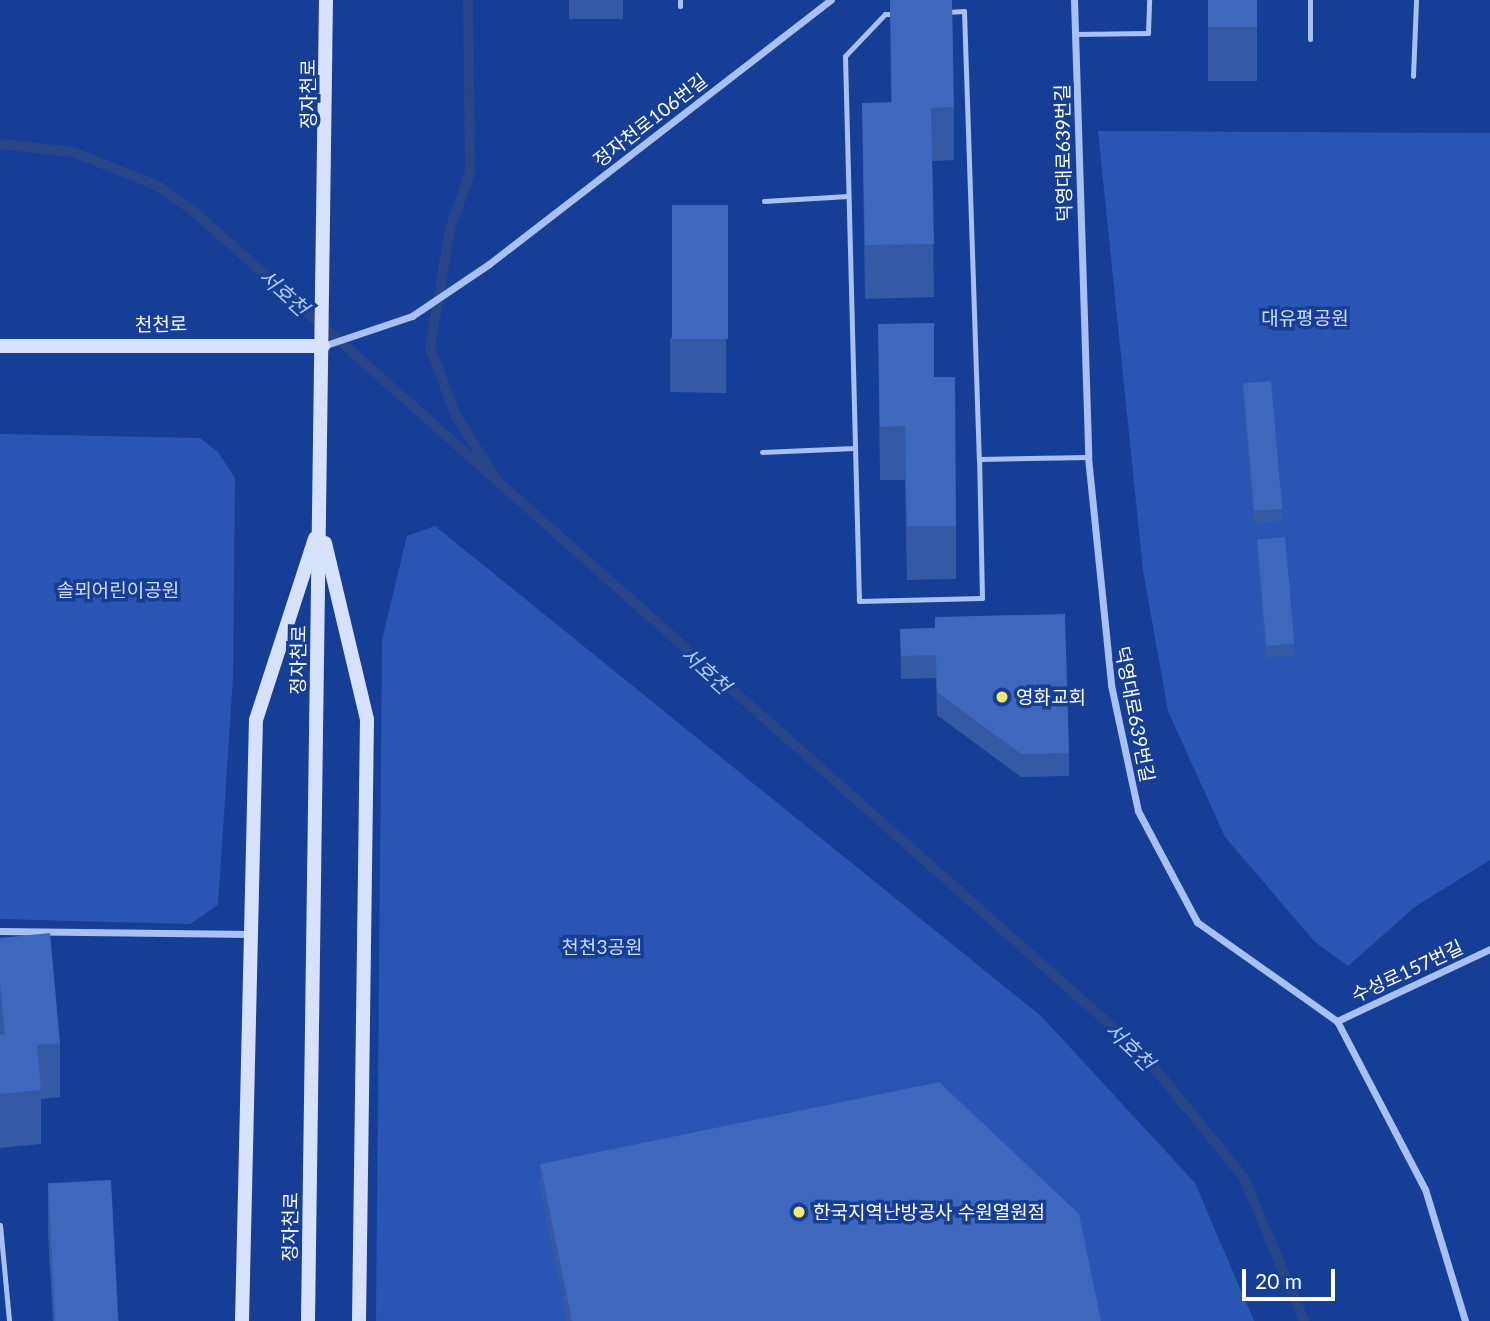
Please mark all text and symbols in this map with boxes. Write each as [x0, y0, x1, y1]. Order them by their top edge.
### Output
street label: 정자천로 [297, 59, 319, 129]
street label: 정자천로106번길 [589, 69, 711, 171]
street label: 덕영대로639번길 [1050, 84, 1076, 222]
water label: 서호천 [254, 263, 314, 321]
park label: 대유평공원 [1261, 307, 1349, 329]
street label: 천천로 [135, 312, 187, 336]
park label: 솔뫼어린이공원 [57, 579, 179, 601]
street label: 정자천로 [286, 625, 310, 695]
water label: 서호천 [676, 641, 736, 699]
street label: 덕영대로639번길 [1111, 644, 1159, 784]
place label: 영화교회 [1016, 686, 1086, 708]
marker: 영화교회 [994, 689, 1010, 705]
street label: 수성로157번길 [1348, 935, 1466, 1007]
park label: 천천3공원 [562, 936, 642, 958]
water label: 서호천 [1100, 1017, 1160, 1075]
street label: 정자천로 [278, 1192, 302, 1262]
place label: 한국지역난방공사 수원열원점 [813, 1201, 1045, 1223]
marker: 한국지역난방공사 수원열원점 [791, 1204, 807, 1220]
scale bar [1245, 1254, 1338, 1298]
text: 20 m [1255, 1268, 1302, 1293]

